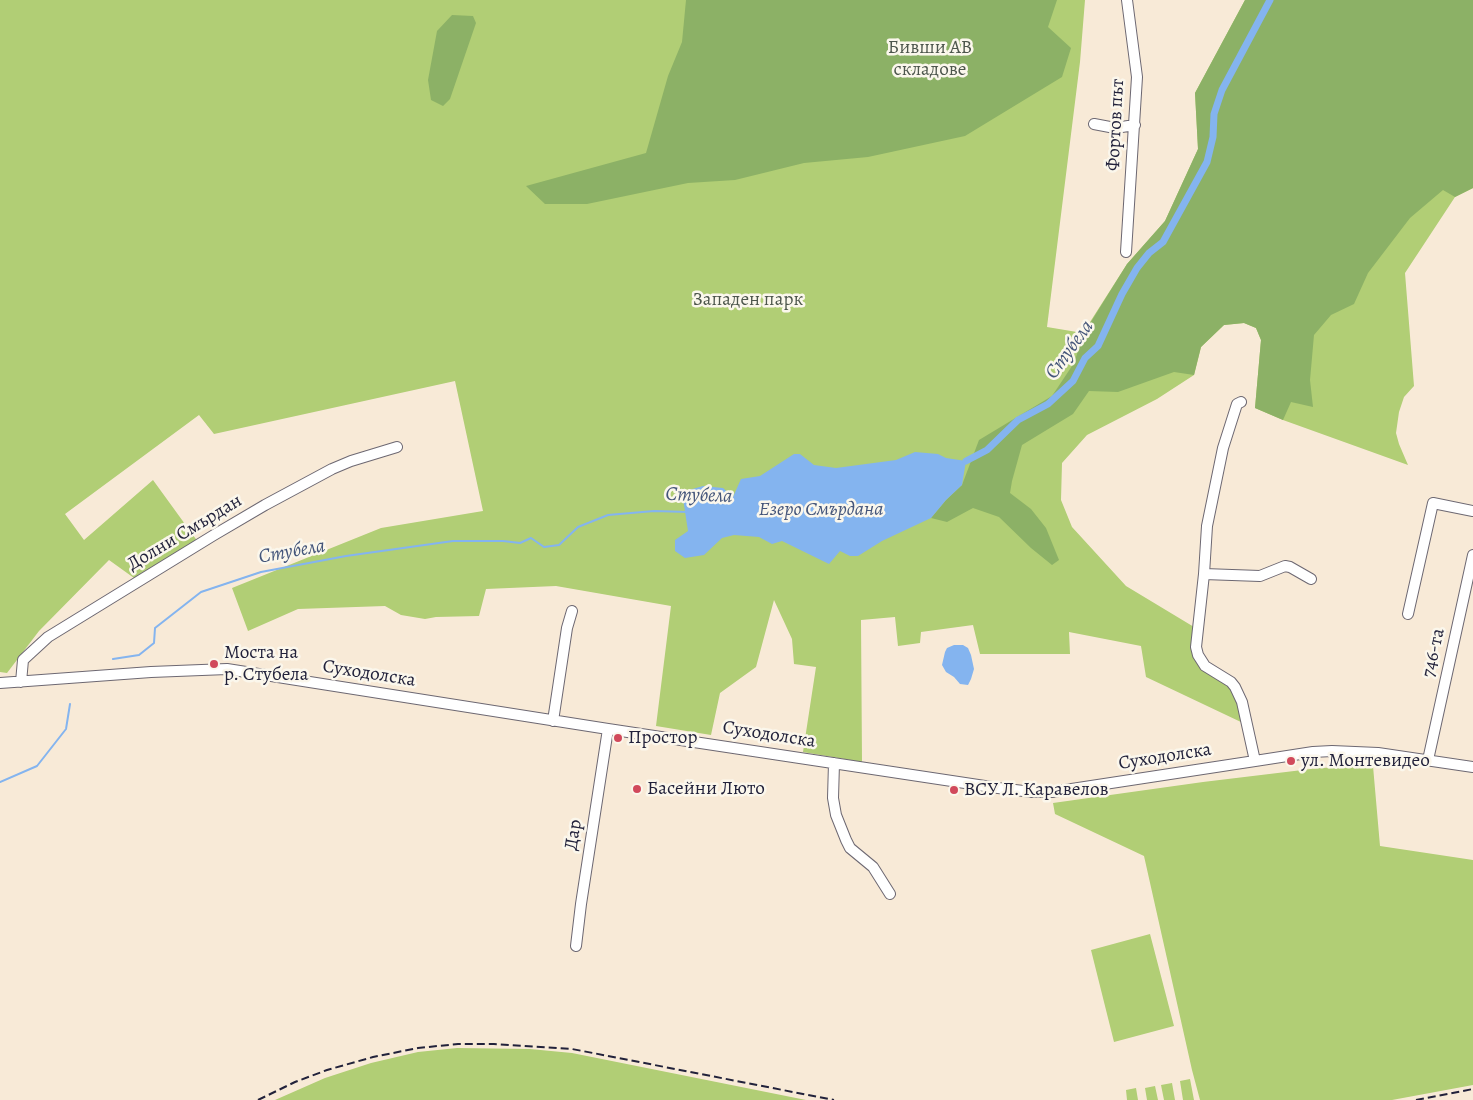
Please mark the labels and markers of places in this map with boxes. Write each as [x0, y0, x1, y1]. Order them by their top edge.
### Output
place label: Моста на р. Стубела [224, 642, 309, 686]
marker: Моста на р. Стубела [208, 658, 220, 670]
place label: Простор [628, 727, 697, 749]
marker: Простор [612, 732, 624, 744]
place label: ул. Монтевидео [1301, 750, 1430, 772]
marker: ул. Монтевидео [1285, 755, 1297, 767]
place label: Басейни Люто [647, 778, 765, 800]
place label: ВСУ Л. Каравелов [964, 779, 1109, 801]
marker: Басейни Люто [631, 783, 643, 795]
marker: ВСУ Л. Каравелов [948, 784, 960, 796]

